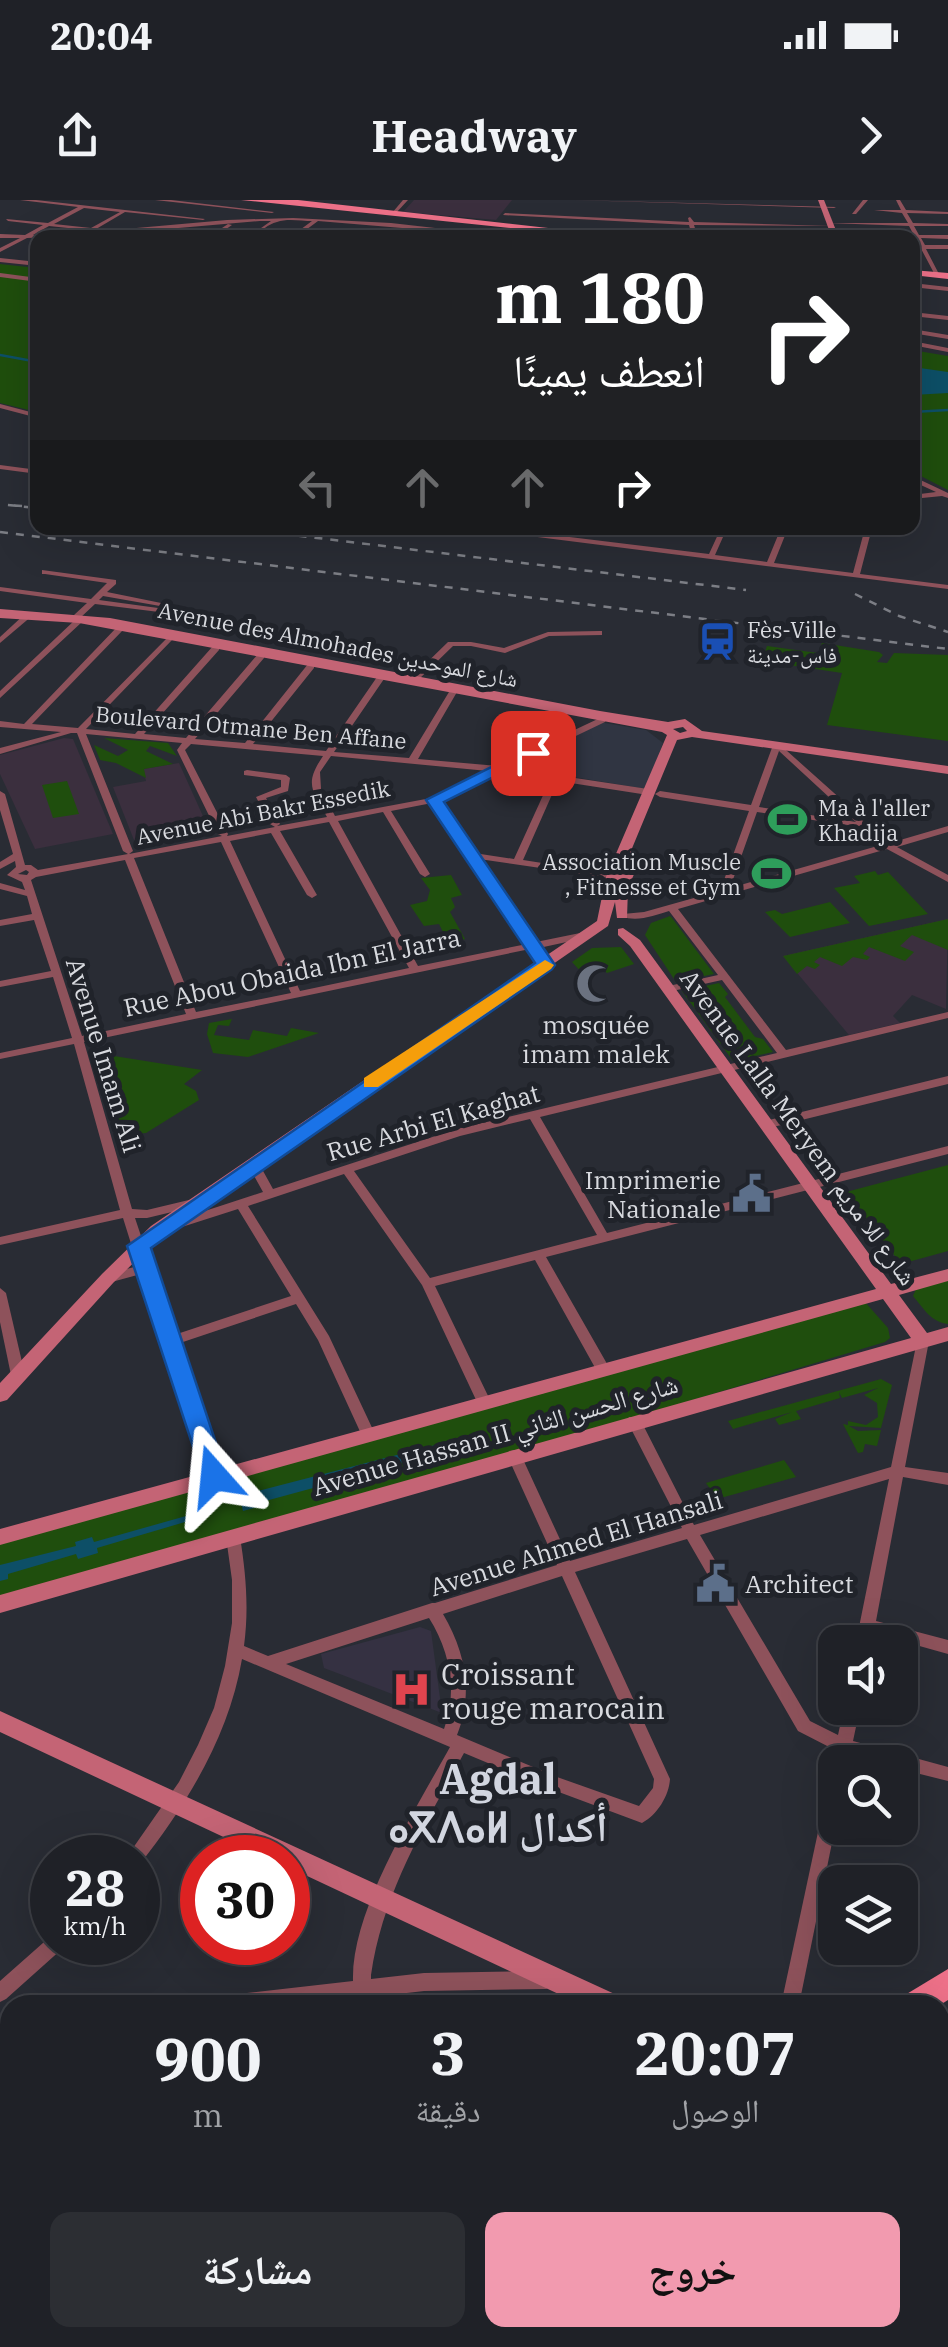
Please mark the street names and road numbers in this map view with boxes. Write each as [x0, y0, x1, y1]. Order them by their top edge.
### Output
street label: Avenue des Almohades شارع الموحدين [156, 595, 520, 693]
street label: Boulevard Otmane Ben Affane [94, 699, 408, 755]
street label: Avenue Abi Bakr Essedik [134, 773, 392, 851]
street label: Rue Abou Obaida Ibn El Jarra [120, 920, 464, 1024]
street label: Avenue Imam Ali [59, 954, 149, 1156]
street label: Avenue Lalla Meryem شارع للا مريم [672, 962, 925, 1292]
street label: Rue Arbi El Kaghat [323, 1076, 543, 1168]
street label: Avenue Hassan II شارع الحسن الثاني [308, 1367, 683, 1507]
street label: Avenue Ahmed El Hansali [426, 1483, 726, 1603]

